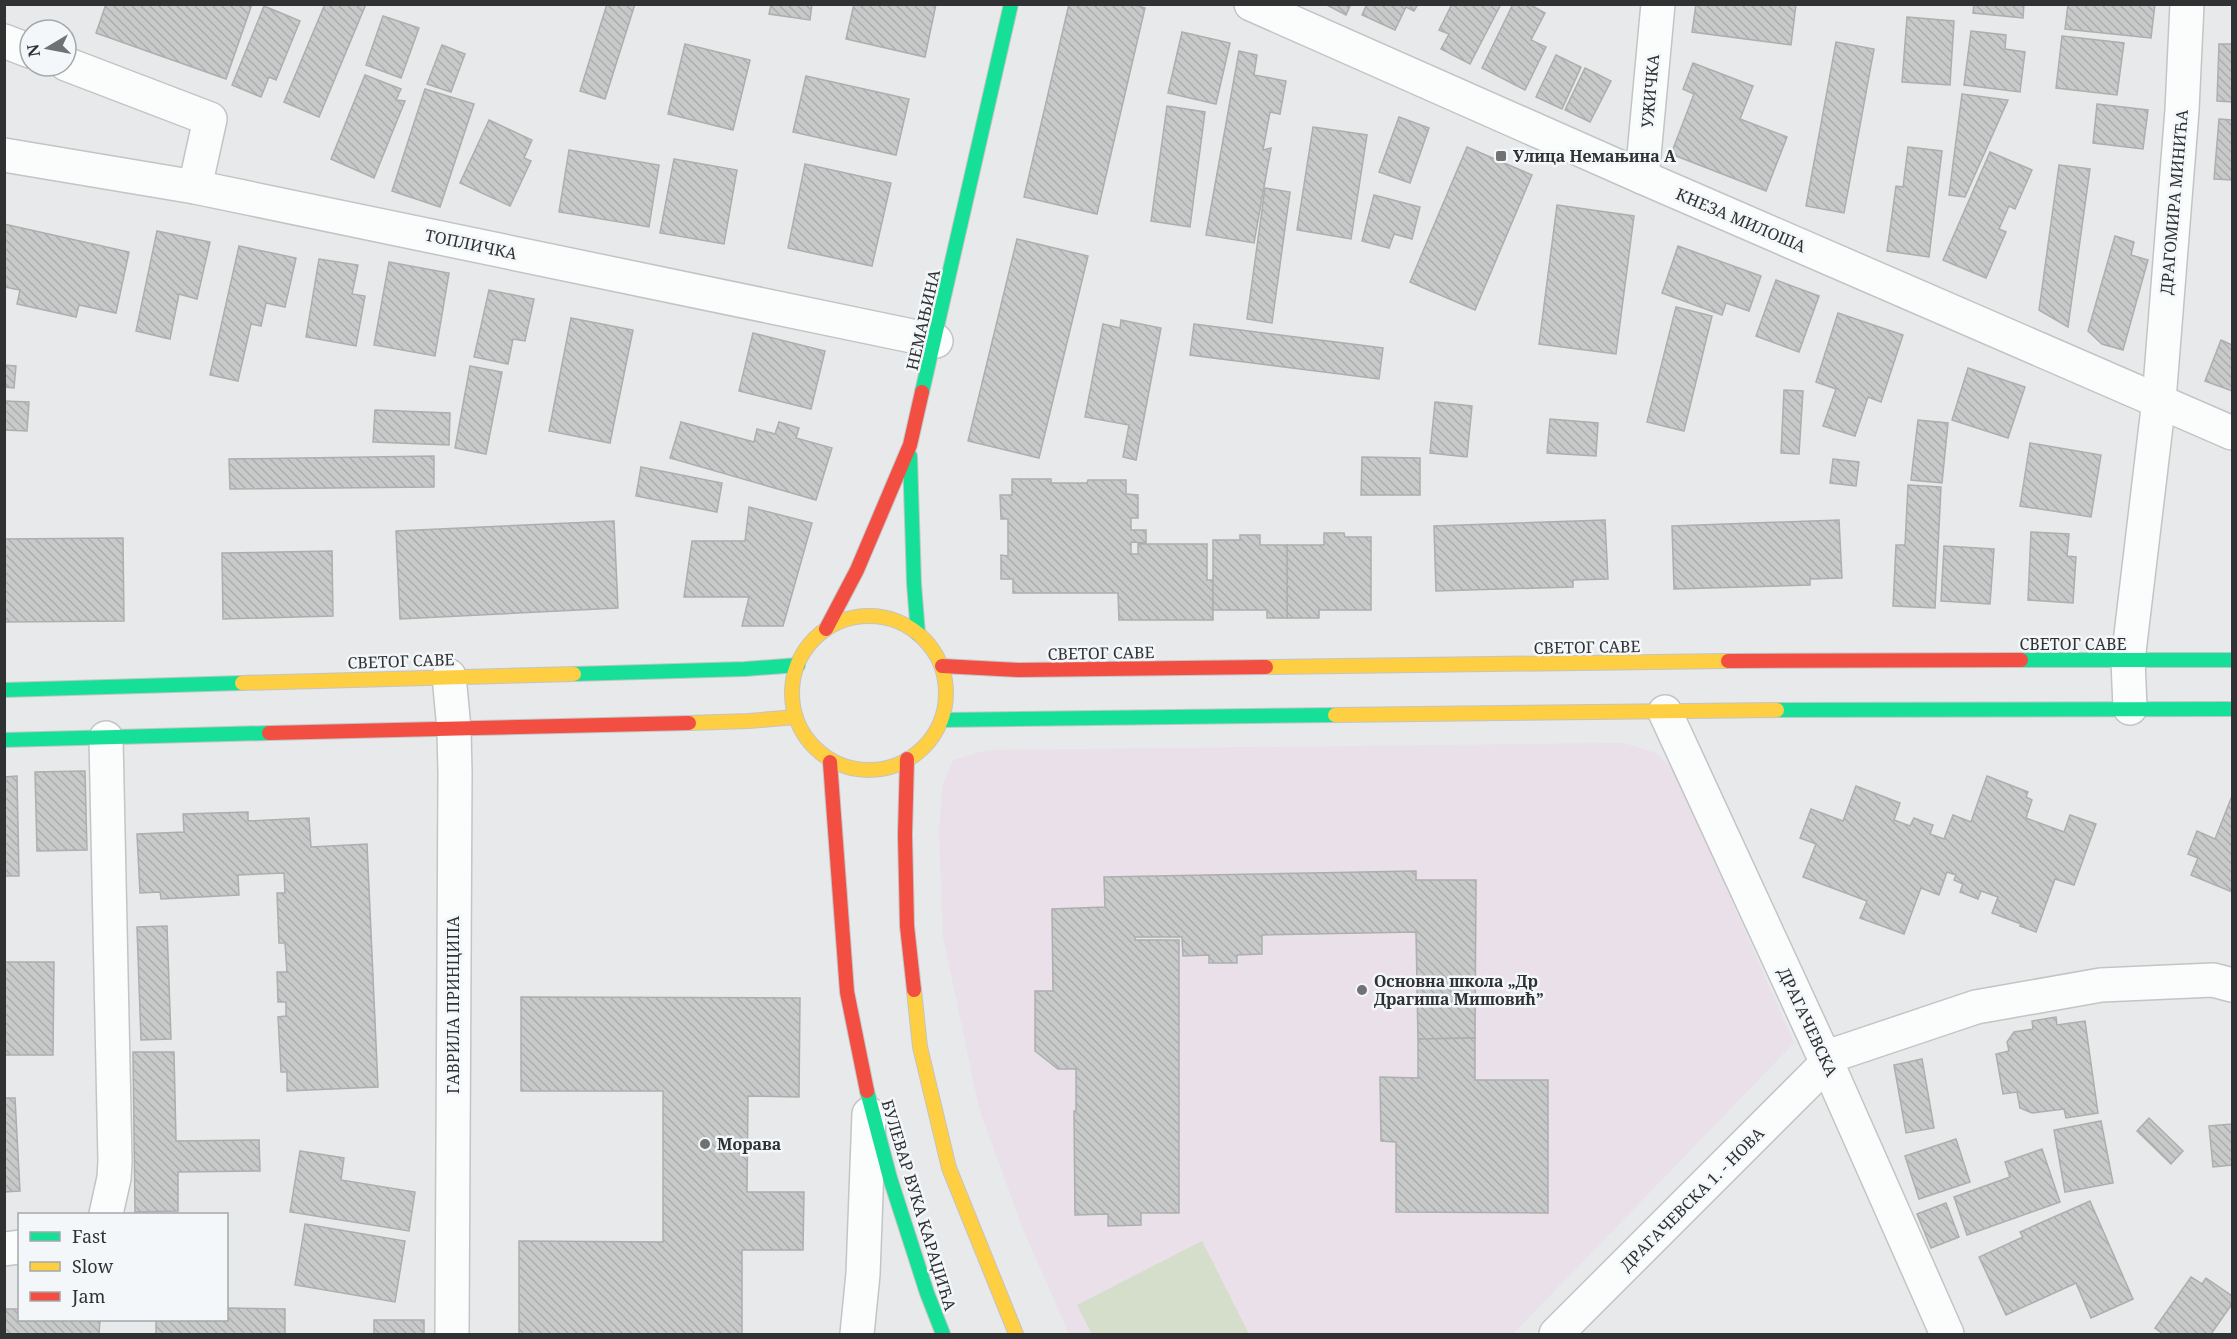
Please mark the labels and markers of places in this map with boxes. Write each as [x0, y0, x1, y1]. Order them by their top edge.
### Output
place label: Улица Немањина А [1513, 145, 1676, 167]
marker: Улица Немањина А [1494, 149, 1508, 163]
place label: Основна школа „Др Драгиша Мишовић” [1374, 970, 1544, 1010]
marker: Основна школа „Др Драгиша Мишовић” [1355, 983, 1369, 997]
place label: Морава [717, 1133, 781, 1155]
marker: Морава [698, 1137, 712, 1151]

